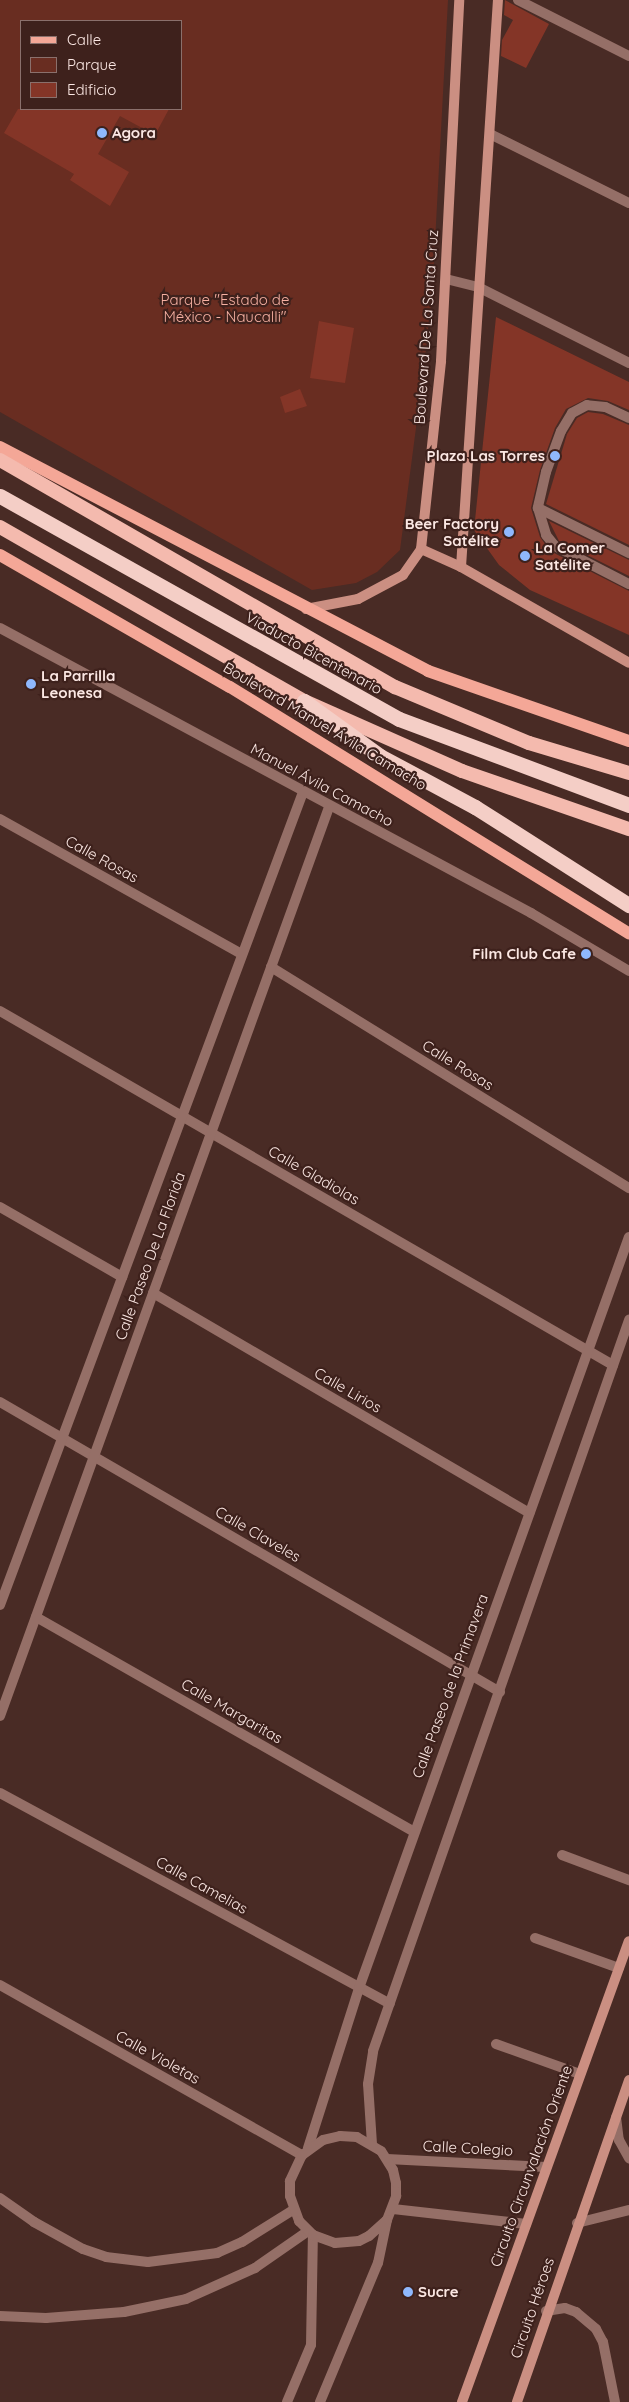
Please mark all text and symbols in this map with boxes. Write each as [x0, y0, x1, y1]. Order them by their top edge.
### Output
legend [20, 20, 182, 110]
text: Calle [67, 30, 101, 49]
text: Parque [67, 55, 117, 74]
text: Edificio [67, 80, 116, 99]
place label: Agora [112, 124, 156, 142]
marker: Agora [96, 127, 108, 139]
street label: Boulevard De La Santa Cruz [410, 229, 442, 425]
park label: Parque "Estado de México - Naucalli" [161, 290, 289, 325]
place label: Plaza Las Torres [427, 447, 545, 465]
marker: Plaza Las Torres [549, 450, 561, 462]
place label: Beer Factory Satélite [405, 514, 499, 549]
marker: Beer Factory Satélite [503, 526, 515, 538]
place label: La Comer Satélite [535, 538, 605, 573]
marker: La Comer Satélite [519, 550, 531, 562]
street label: Viaducto Bicentenario [243, 608, 385, 698]
street label: Boulevard Manuel Ávila Camacho [220, 658, 430, 794]
place label: La Parrilla Leonesa [41, 666, 116, 701]
marker: La Parrilla Leonesa [25, 678, 37, 690]
street label: Manuel Ávila Camacho [247, 740, 397, 830]
street label: Calle Rosas [62, 832, 142, 886]
place label: Film Club Cafe [472, 945, 576, 963]
marker: Film Club Cafe [580, 948, 592, 960]
street label: Calle Rosas [419, 1036, 497, 1094]
street label: Calle Gladiolas [265, 1142, 363, 1208]
street label: Calle Paseo De La Florida [111, 1170, 189, 1342]
street label: Calle Lirios [311, 1364, 385, 1416]
street label: Calle Claveles [212, 1502, 304, 1566]
street label: Calle Paseo de la Primavera [408, 1591, 492, 1781]
street label: Calle Margaritas [178, 1675, 286, 1747]
street label: Calle Camelias [153, 1852, 251, 1918]
street label: Calle Violetas [113, 2026, 203, 2088]
street label: Circuito Circunvalación Oriente [486, 2063, 576, 2269]
street label: Calle Colegio [422, 2137, 514, 2159]
street label: Circuito Héroes [506, 2255, 558, 2361]
place label: Sucre [418, 2283, 459, 2301]
marker: Sucre [402, 2286, 414, 2298]

